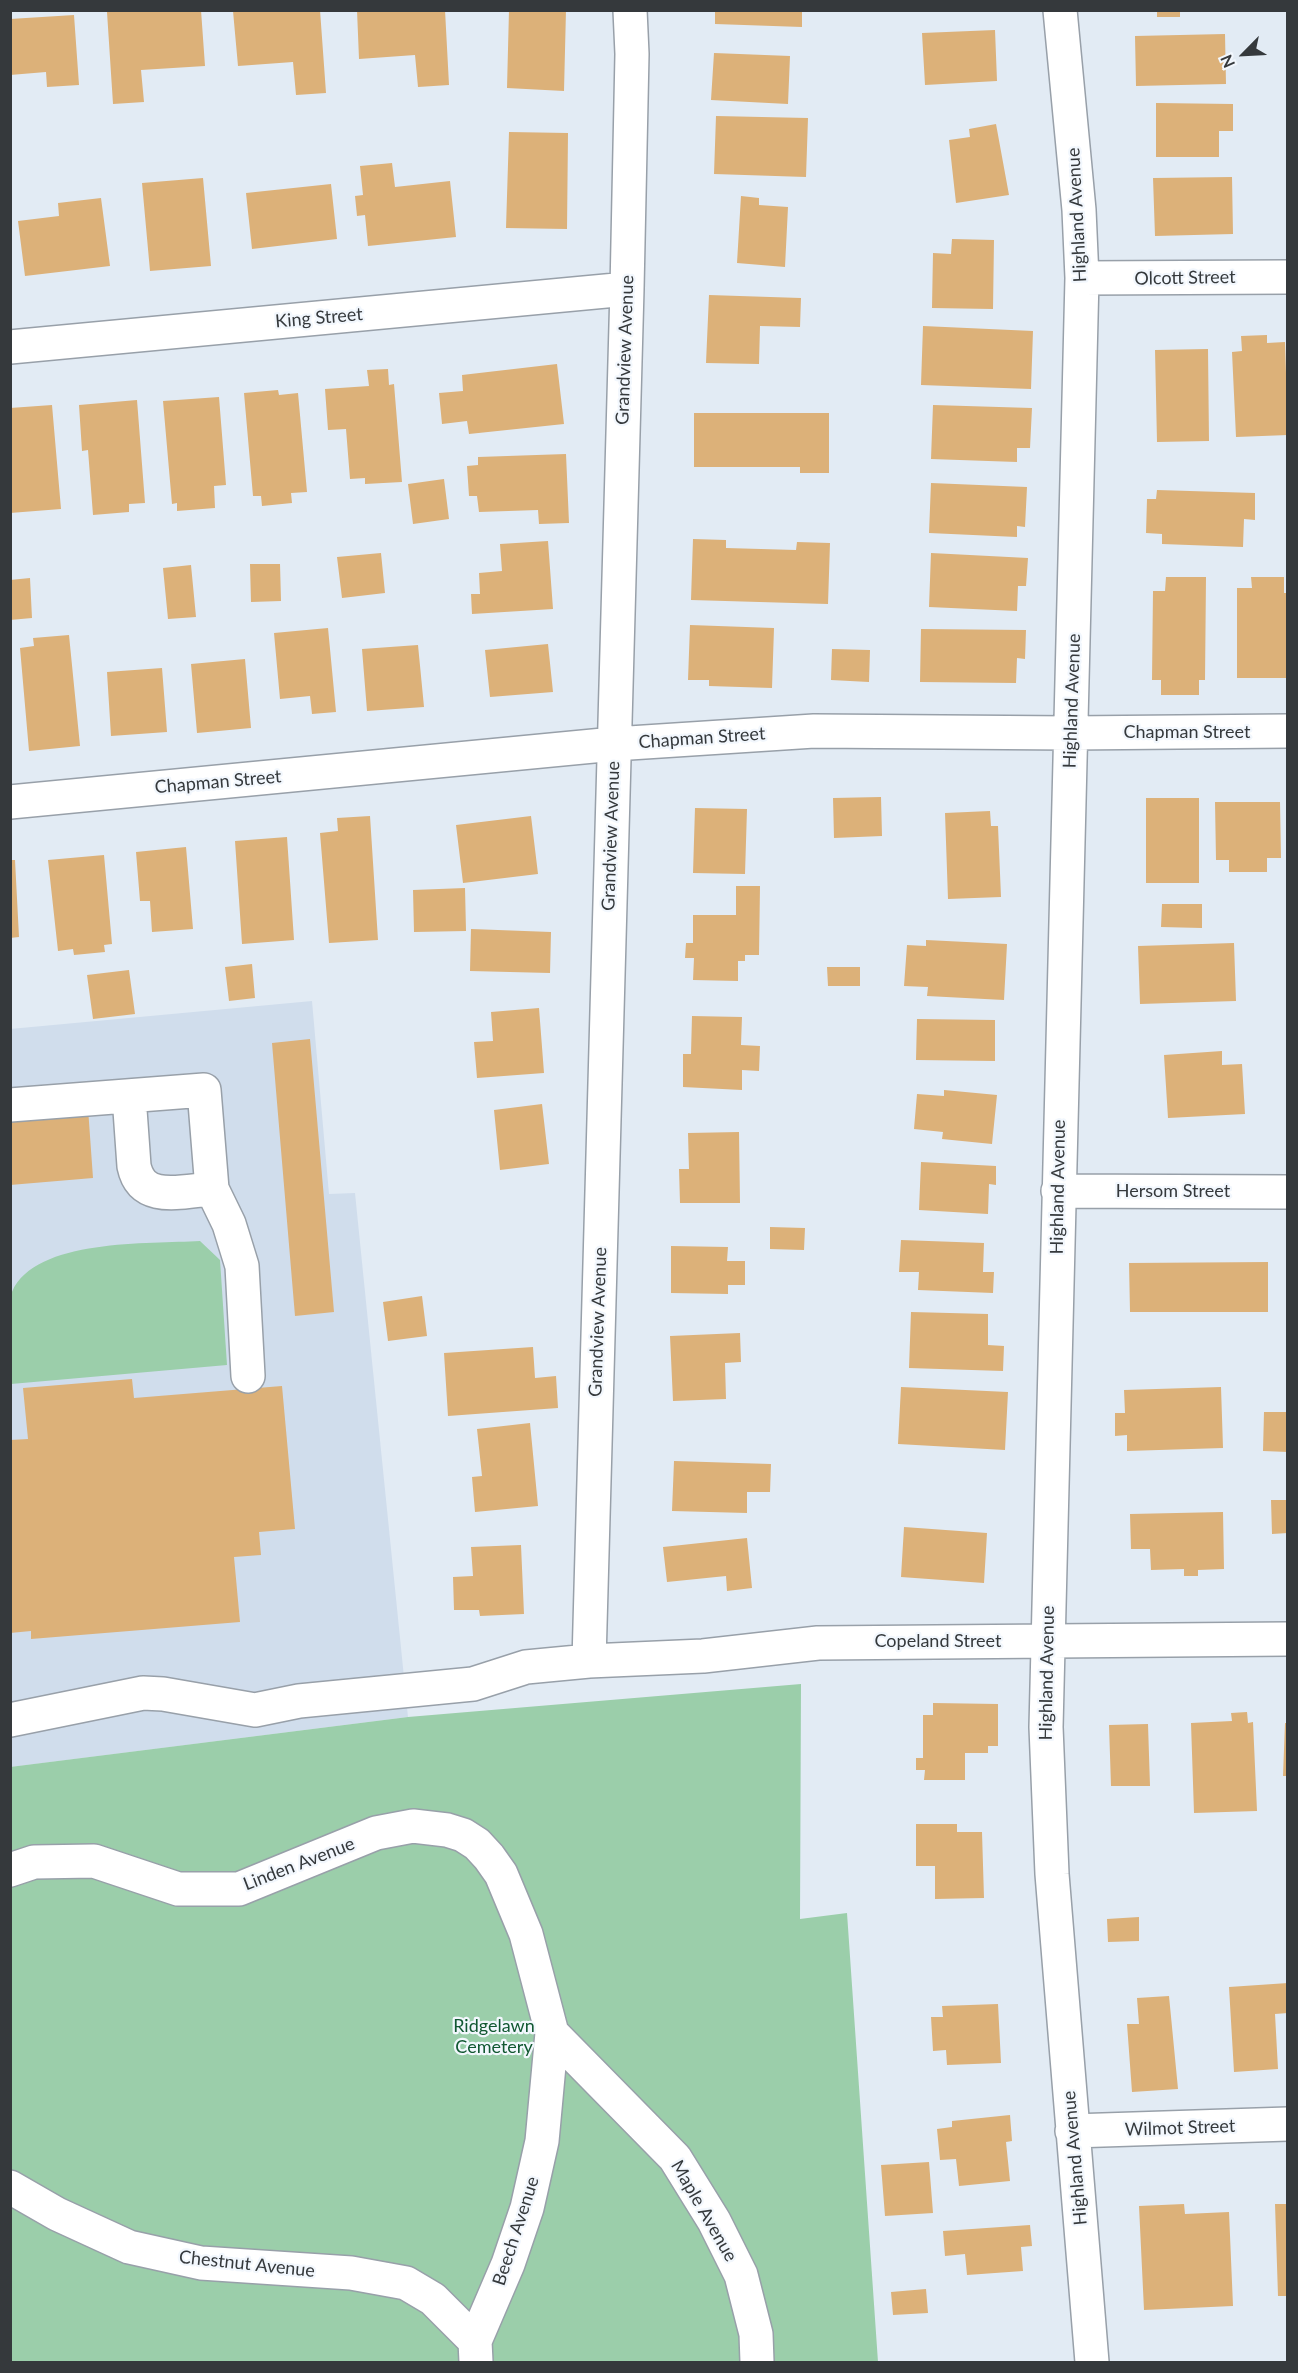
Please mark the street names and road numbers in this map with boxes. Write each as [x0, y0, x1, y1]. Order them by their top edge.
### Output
street label: Highland Avenue [1063, 147, 1091, 283]
street label: Olcott Street [1134, 266, 1236, 290]
street label: Grandview Avenue [612, 275, 638, 425]
street label: King Street [274, 303, 364, 333]
street label: Highland Avenue [1059, 633, 1085, 769]
street label: Chapman Street [1124, 721, 1250, 743]
street label: Chapman Street [638, 723, 766, 753]
street label: Grandview Avenue [598, 761, 624, 911]
street label: Chapman Street [154, 766, 282, 798]
street label: Highland Avenue [1046, 1119, 1070, 1255]
street label: Hersom Street [1116, 1180, 1230, 1202]
street label: Grandview Avenue [585, 1247, 611, 1397]
street label: Highland Avenue [1035, 1605, 1059, 1741]
street label: Copeland Street [875, 1630, 1001, 1652]
street label: Linden Avenue [240, 1833, 358, 1895]
street label: Highland Avenue [1058, 2090, 1092, 2226]
street label: Wilmot Street [1124, 2115, 1236, 2141]
street label: Maple Avenue [666, 2156, 742, 2266]
street label: Beech Avenue [488, 2174, 544, 2288]
street label: Chestnut Avenue [178, 2246, 316, 2282]

